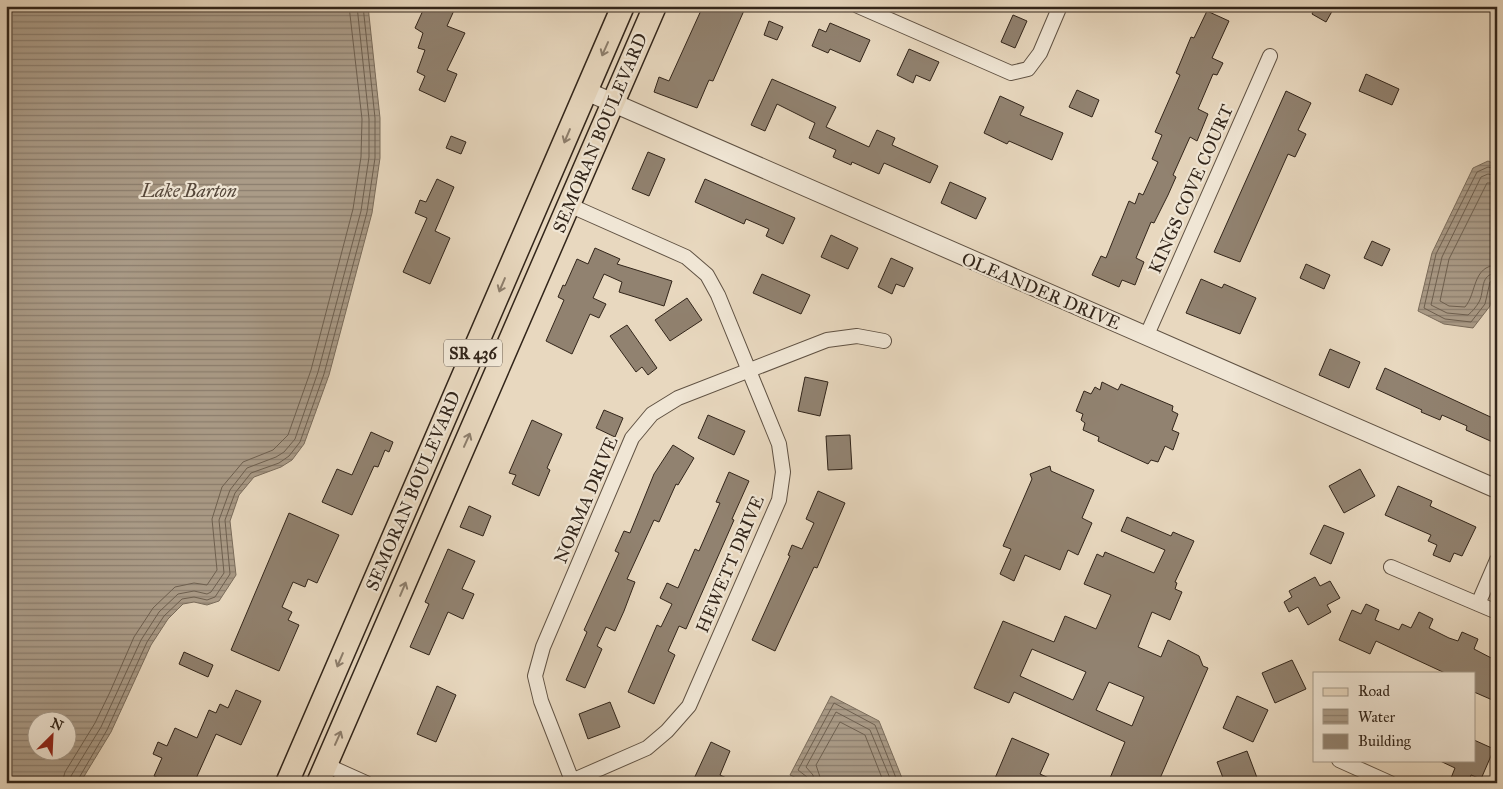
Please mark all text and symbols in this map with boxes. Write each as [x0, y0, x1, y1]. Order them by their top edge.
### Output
street label: SEMORAN BOULEVARD [548, 30, 652, 236]
one-way arrow [599, 41, 609, 56]
street label: KINGS COVE COURT [1144, 101, 1238, 277]
one-way arrow [561, 128, 571, 143]
water label: Lake Barton [140, 179, 237, 202]
street label: OLEANDER DRIVE [958, 248, 1124, 334]
one-way arrow [497, 277, 507, 292]
road number: SR 436 [444, 339, 502, 366]
street label: SEMORAN BOULEVARD [361, 388, 465, 594]
one-way arrow [463, 433, 473, 448]
street label: NORMA DRIVE [549, 433, 623, 567]
street label: HEWETT DRIVE [691, 492, 769, 636]
one-way arrow [398, 582, 408, 597]
one-way arrow [334, 652, 344, 667]
legend [1313, 672, 1476, 762]
text: Road [1358, 682, 1390, 700]
text: Water [1358, 708, 1395, 726]
north arrow [28, 712, 78, 762]
text: N [48, 714, 66, 735]
one-way arrow [333, 731, 343, 746]
text: Building [1358, 732, 1412, 750]

